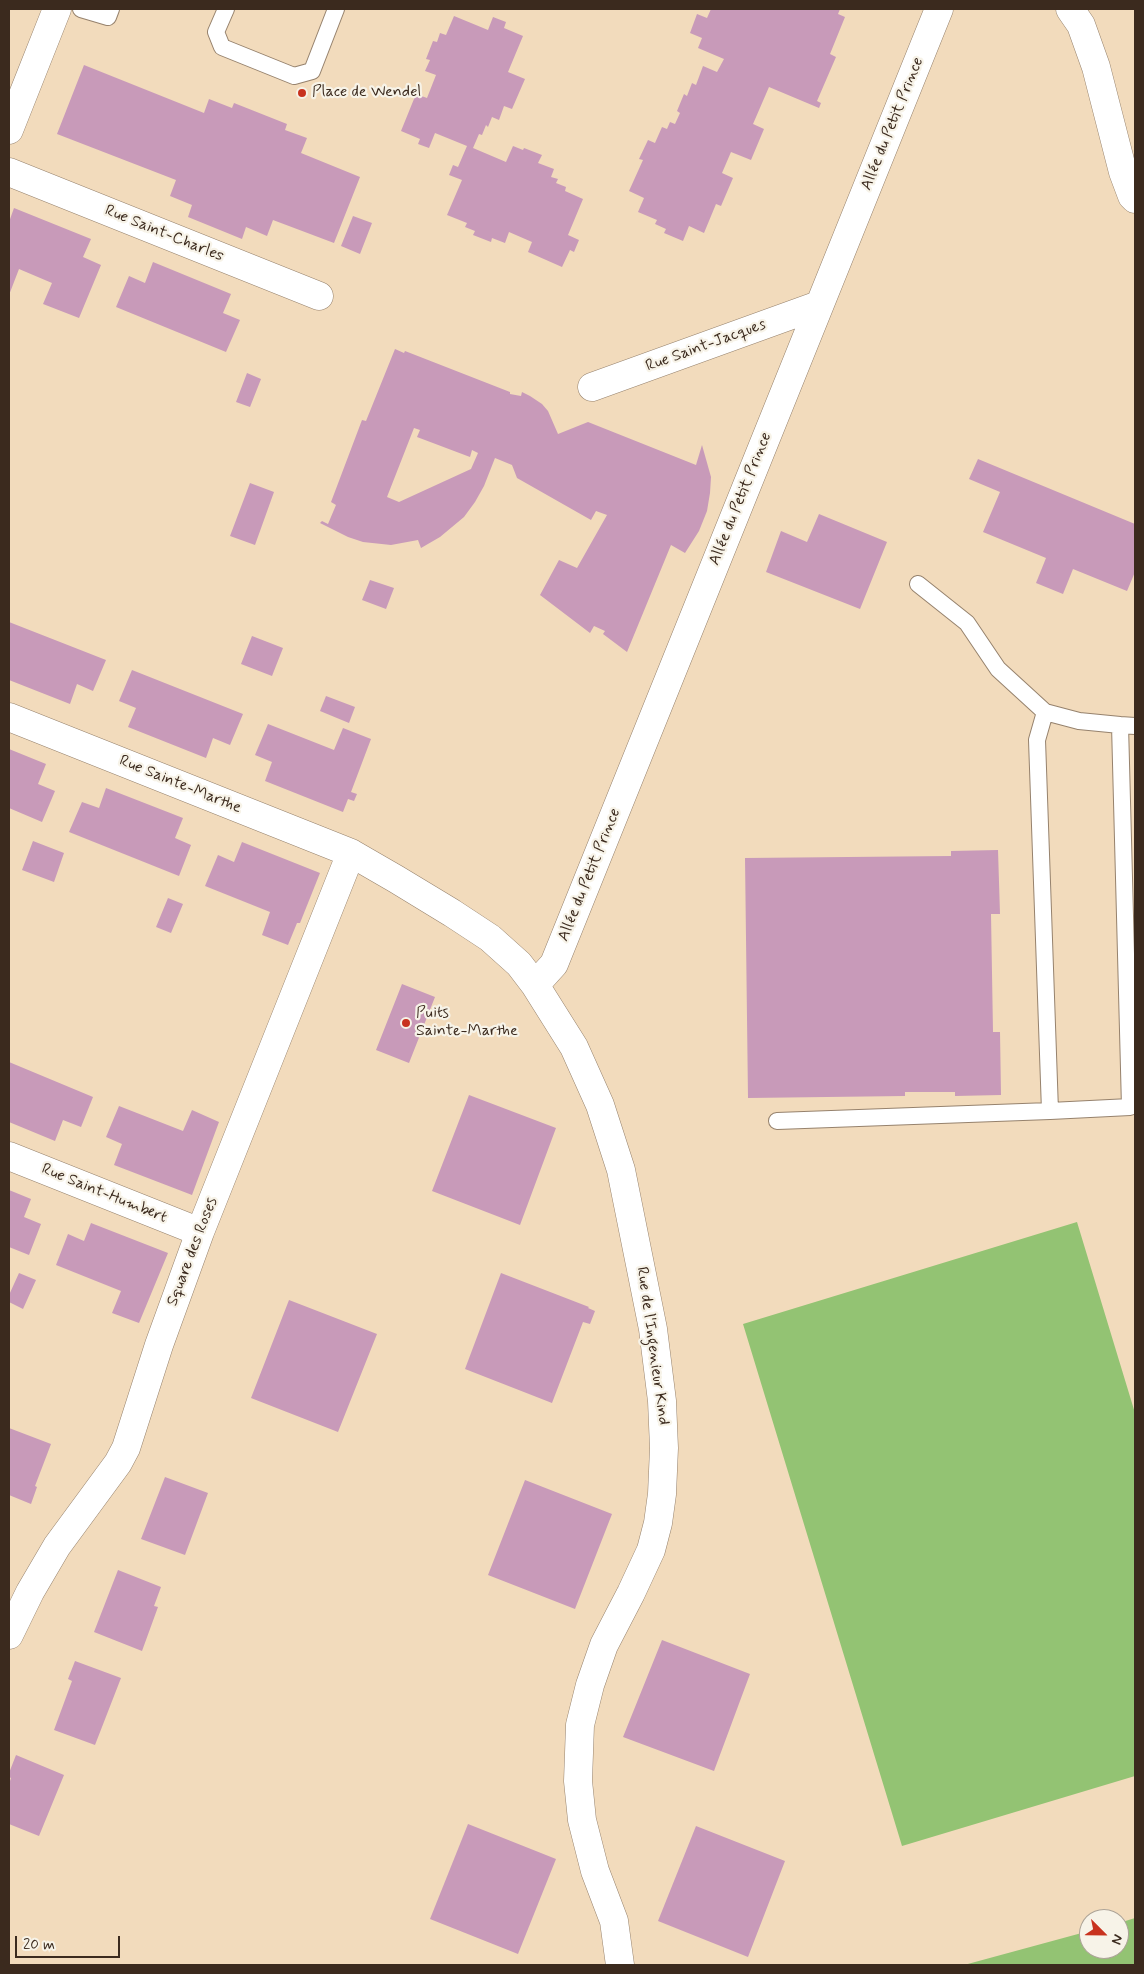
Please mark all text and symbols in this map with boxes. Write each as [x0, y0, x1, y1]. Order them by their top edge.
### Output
street label: Allée du Petit Prince [858, 55, 928, 193]
place label: Place de Wendel [312, 83, 421, 103]
marker: Place de Wendel [296, 87, 308, 99]
street label: Rue Saint-Charles [102, 201, 226, 267]
street label: Rue Saint-Jacques [643, 315, 769, 377]
street label: Allée du Petit Prince [706, 430, 776, 568]
street label: Rue Sainte-Marthe [116, 752, 244, 818]
street label: Allée du Petit Prince [555, 806, 625, 944]
place label: Puits Sainte-Marthe [416, 1004, 518, 1042]
marker: Puits Sainte-Marthe [400, 1017, 412, 1029]
street label: Rue Saint-Humbert [38, 1160, 170, 1228]
street label: Square des Roses [163, 1195, 223, 1309]
street label: Rue de l'Ingenieur Kind [631, 1266, 673, 1426]
north arrow [1079, 1909, 1129, 1959]
scale bar [18, 1926, 122, 1958]
text: N [1107, 1932, 1127, 1947]
text: 20 m [23, 1935, 55, 1955]

